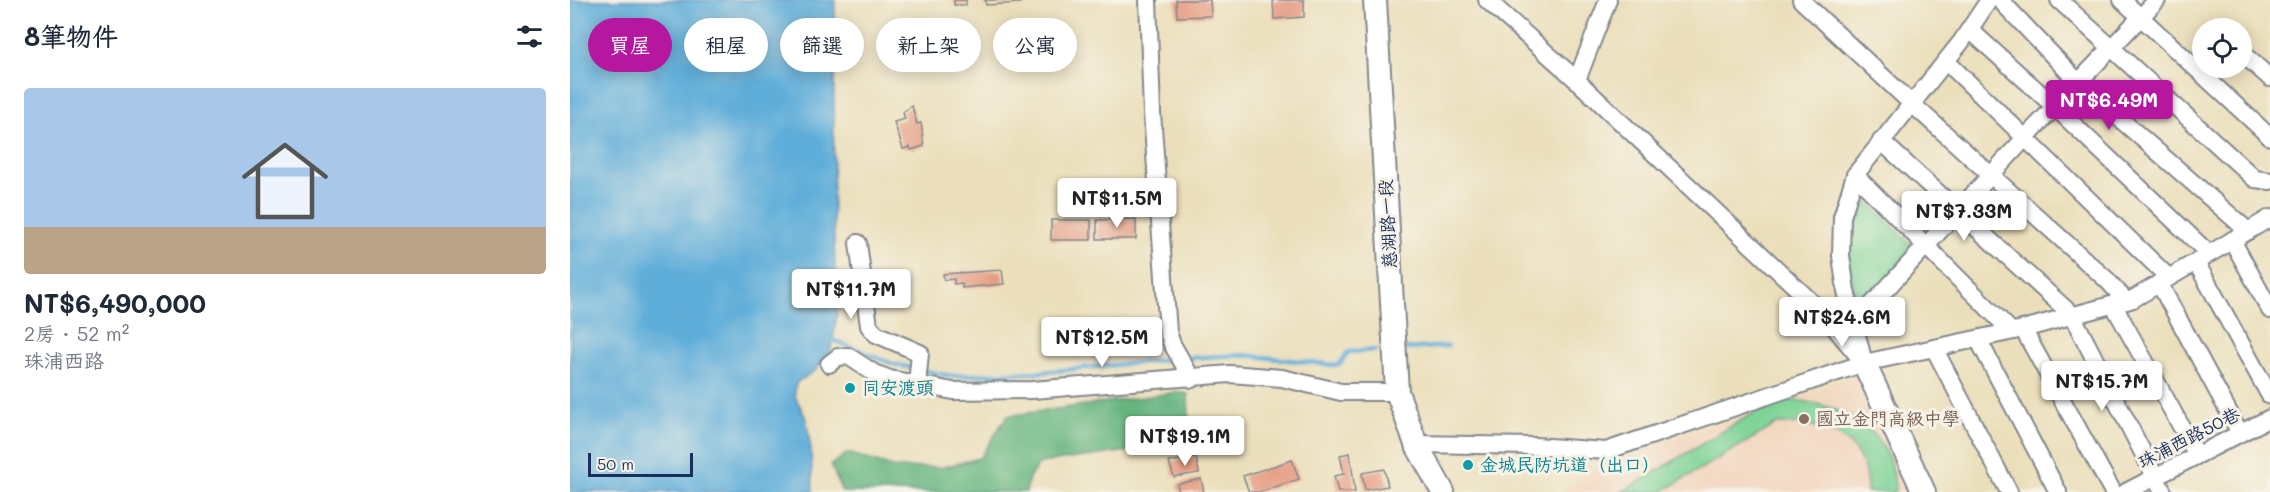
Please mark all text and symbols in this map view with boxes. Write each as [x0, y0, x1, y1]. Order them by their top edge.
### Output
chip: 買屋 [588, 18, 672, 72]
chip: 租屋 [684, 18, 768, 72]
chip: 篩選 [780, 18, 864, 72]
chip: 新上架 [876, 18, 981, 72]
chip: 公寓 [993, 18, 1077, 72]
map controls [2192, 18, 2252, 78]
button: locate [2192, 18, 2252, 78]
text: 8筆物件 [24, 19, 118, 53]
icon: filters [513, 20, 546, 53]
pin: NT$6.49M [2047, 80, 2171, 131]
text: NT$6.49M [2060, 86, 2158, 112]
icon: home [231, 127, 339, 235]
pin: NT$11.5M [1055, 178, 1179, 229]
street label: 慈湖路一段 [1373, 178, 1401, 270]
text: NT$11.5M [1071, 184, 1163, 210]
pin: NT$7.33M [1902, 191, 2026, 242]
text: NT$7.33M [1916, 197, 2012, 223]
pin: NT$11.7M [789, 269, 913, 320]
text: NT$11.7M [806, 275, 896, 301]
text: NT$6,490,000 [24, 286, 206, 320]
pin: NT$24.6M [1780, 297, 1904, 348]
text: NT$24.6M [1793, 303, 1891, 329]
pin: NT$12.5M [1040, 317, 1164, 368]
text: 2房 · 52 m² [24, 320, 129, 346]
text: NT$12.5M [1055, 323, 1149, 349]
text: 珠浦西路 [24, 347, 104, 373]
pin: NT$15.7M [2040, 361, 2164, 412]
text: NT$15.7M [2055, 367, 2149, 393]
place label: 同安渡頭 [862, 375, 934, 399]
marker: 同安渡頭 [843, 381, 857, 395]
street label: 珠浦西路50巷 [2133, 401, 2244, 473]
place label: 國立金門高級中學 [1816, 406, 1960, 430]
marker: 國立金門高級中學 [1797, 412, 1811, 426]
pin: NT$19.1M [1123, 416, 1247, 467]
text: NT$19.1M [1139, 422, 1231, 448]
scale bar [588, 450, 693, 478]
place label: 金城民防坑道（出口） [1480, 452, 1660, 476]
text: 50 m [597, 453, 634, 474]
marker: 金城民防坑道（出口） [1461, 458, 1475, 472]

